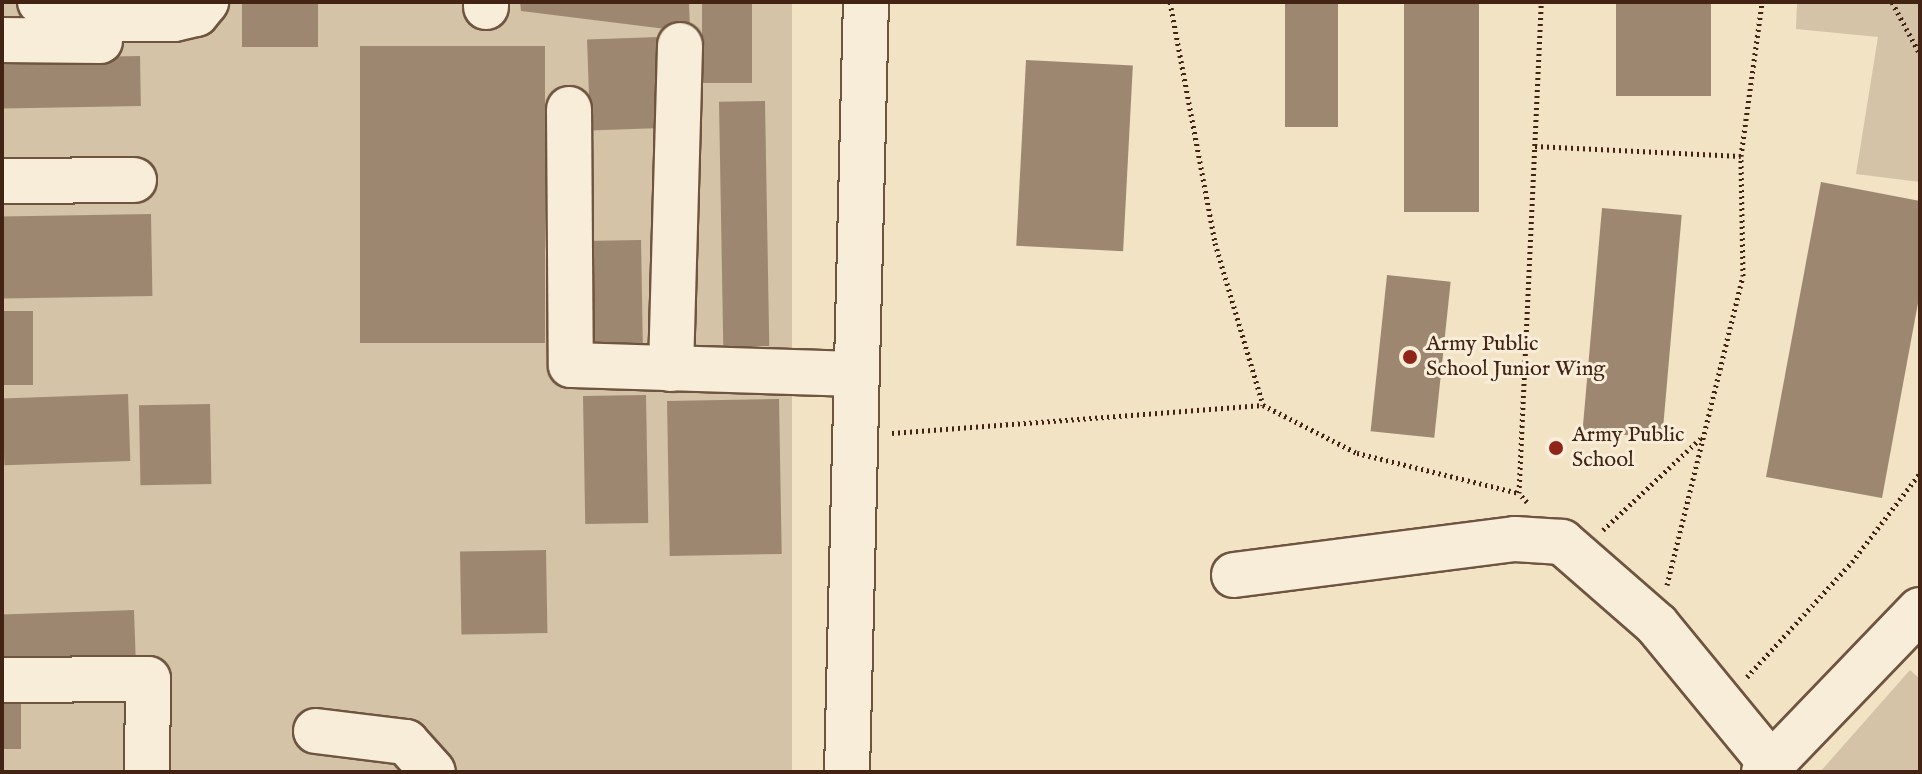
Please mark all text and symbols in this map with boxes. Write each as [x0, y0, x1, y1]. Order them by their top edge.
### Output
place label: Army Public School Junior Wing [1426, 331, 1605, 382]
marker: Army Public School Junior Wing [1401, 348, 1419, 366]
place label: Army Public School [1572, 422, 1684, 474]
marker: Army Public School [1547, 439, 1565, 457]

